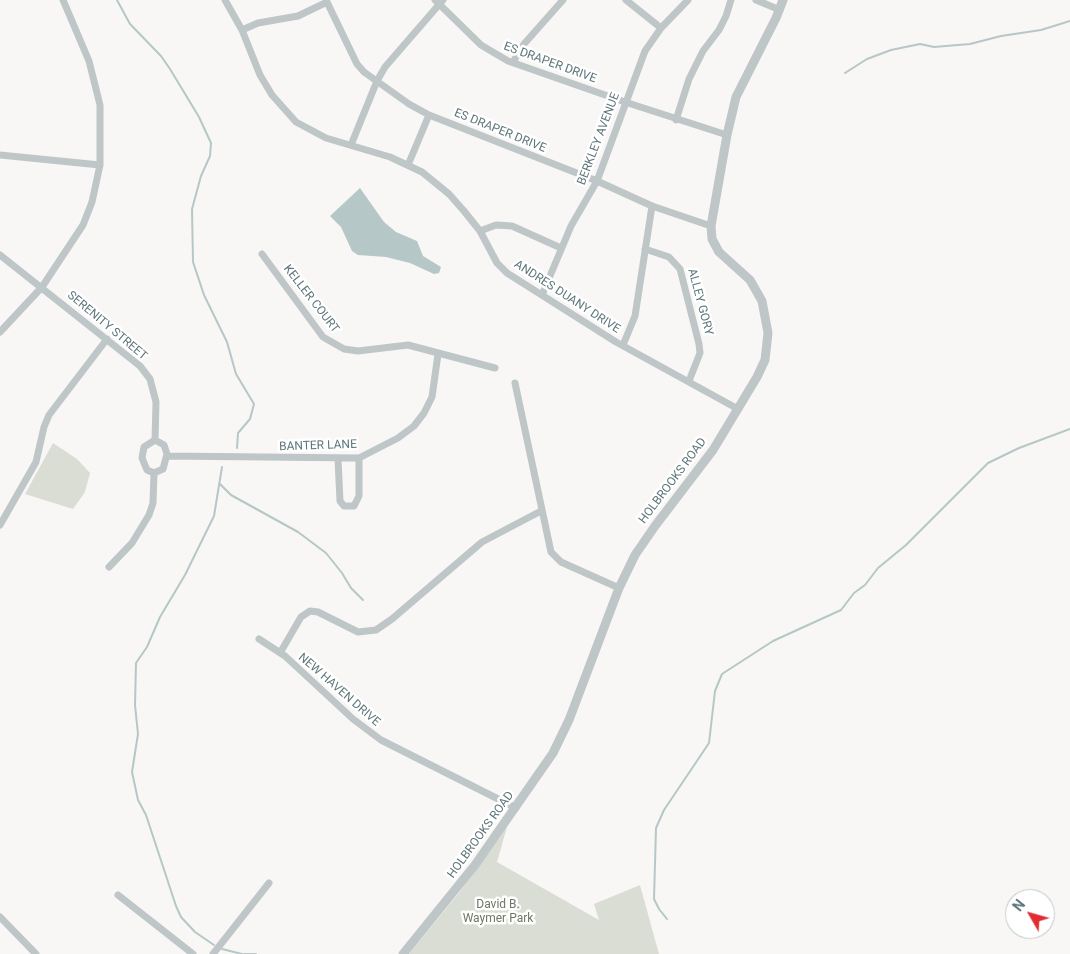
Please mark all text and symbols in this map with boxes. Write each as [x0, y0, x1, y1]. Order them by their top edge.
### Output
street label: ES DRAPER DRIVE [502, 40, 598, 86]
street label: BERKLEY AVENUE [575, 91, 623, 187]
street label: ES DRAPER DRIVE [452, 106, 548, 156]
street label: ANDRES DUANY DRIVE [511, 257, 623, 337]
street label: KELLER COURT [280, 262, 342, 336]
street label: ALLEY GORY [684, 267, 716, 337]
street label: SERENITY STREET [64, 288, 150, 364]
street label: HOLBROOKS ROAD [636, 435, 710, 527]
street label: BANTER LANE [279, 437, 357, 455]
street label: NEW HAVEN DRIVE [295, 650, 383, 730]
street label: HOLBROOKS ROAD [445, 789, 517, 881]
north arrow [1005, 889, 1055, 939]
text: N [1010, 897, 1028, 914]
park label: David B. Waymer Park [463, 898, 533, 926]

